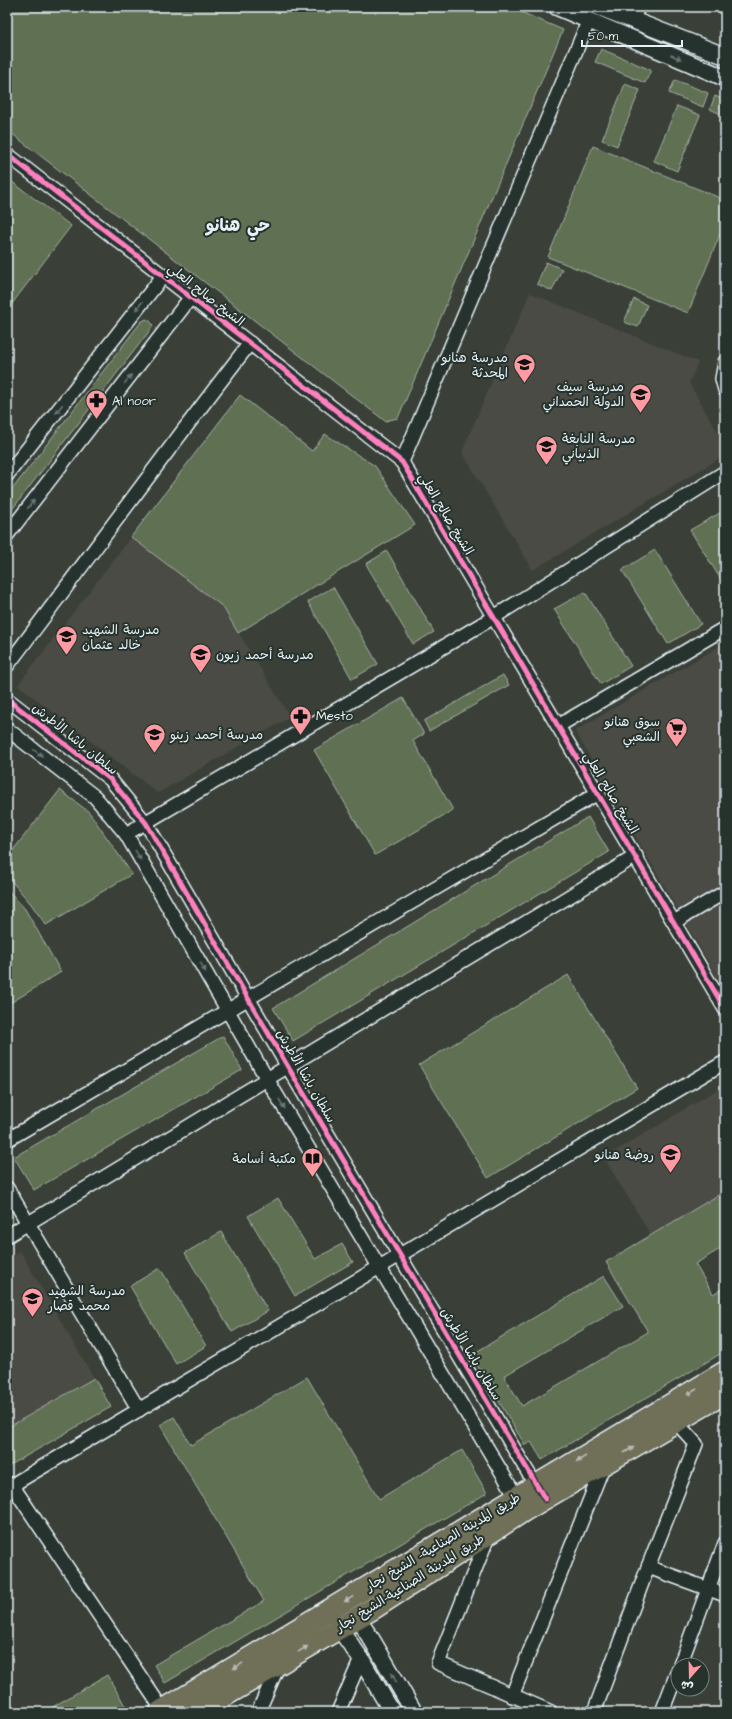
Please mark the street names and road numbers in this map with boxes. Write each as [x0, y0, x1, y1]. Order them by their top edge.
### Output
street label: الشيخ صالح العلي [163, 259, 248, 332]
street label: الشيخ صالح العلي [413, 469, 478, 560]
street label: سلطان باشا الأطرش [28, 699, 122, 779]
street label: الشيخ صالح العلي [578, 748, 643, 839]
street label: سلطان باشا الأطرش [272, 1026, 340, 1126]
street label: سلطان باشا الأطرش [436, 1304, 506, 1404]
street label: طريق المدينة الصناعية- الشيخ نجار [361, 1489, 524, 1596]
street label: طريق المدينة الصناعية-الشيخ نجار [331, 1530, 488, 1637]

